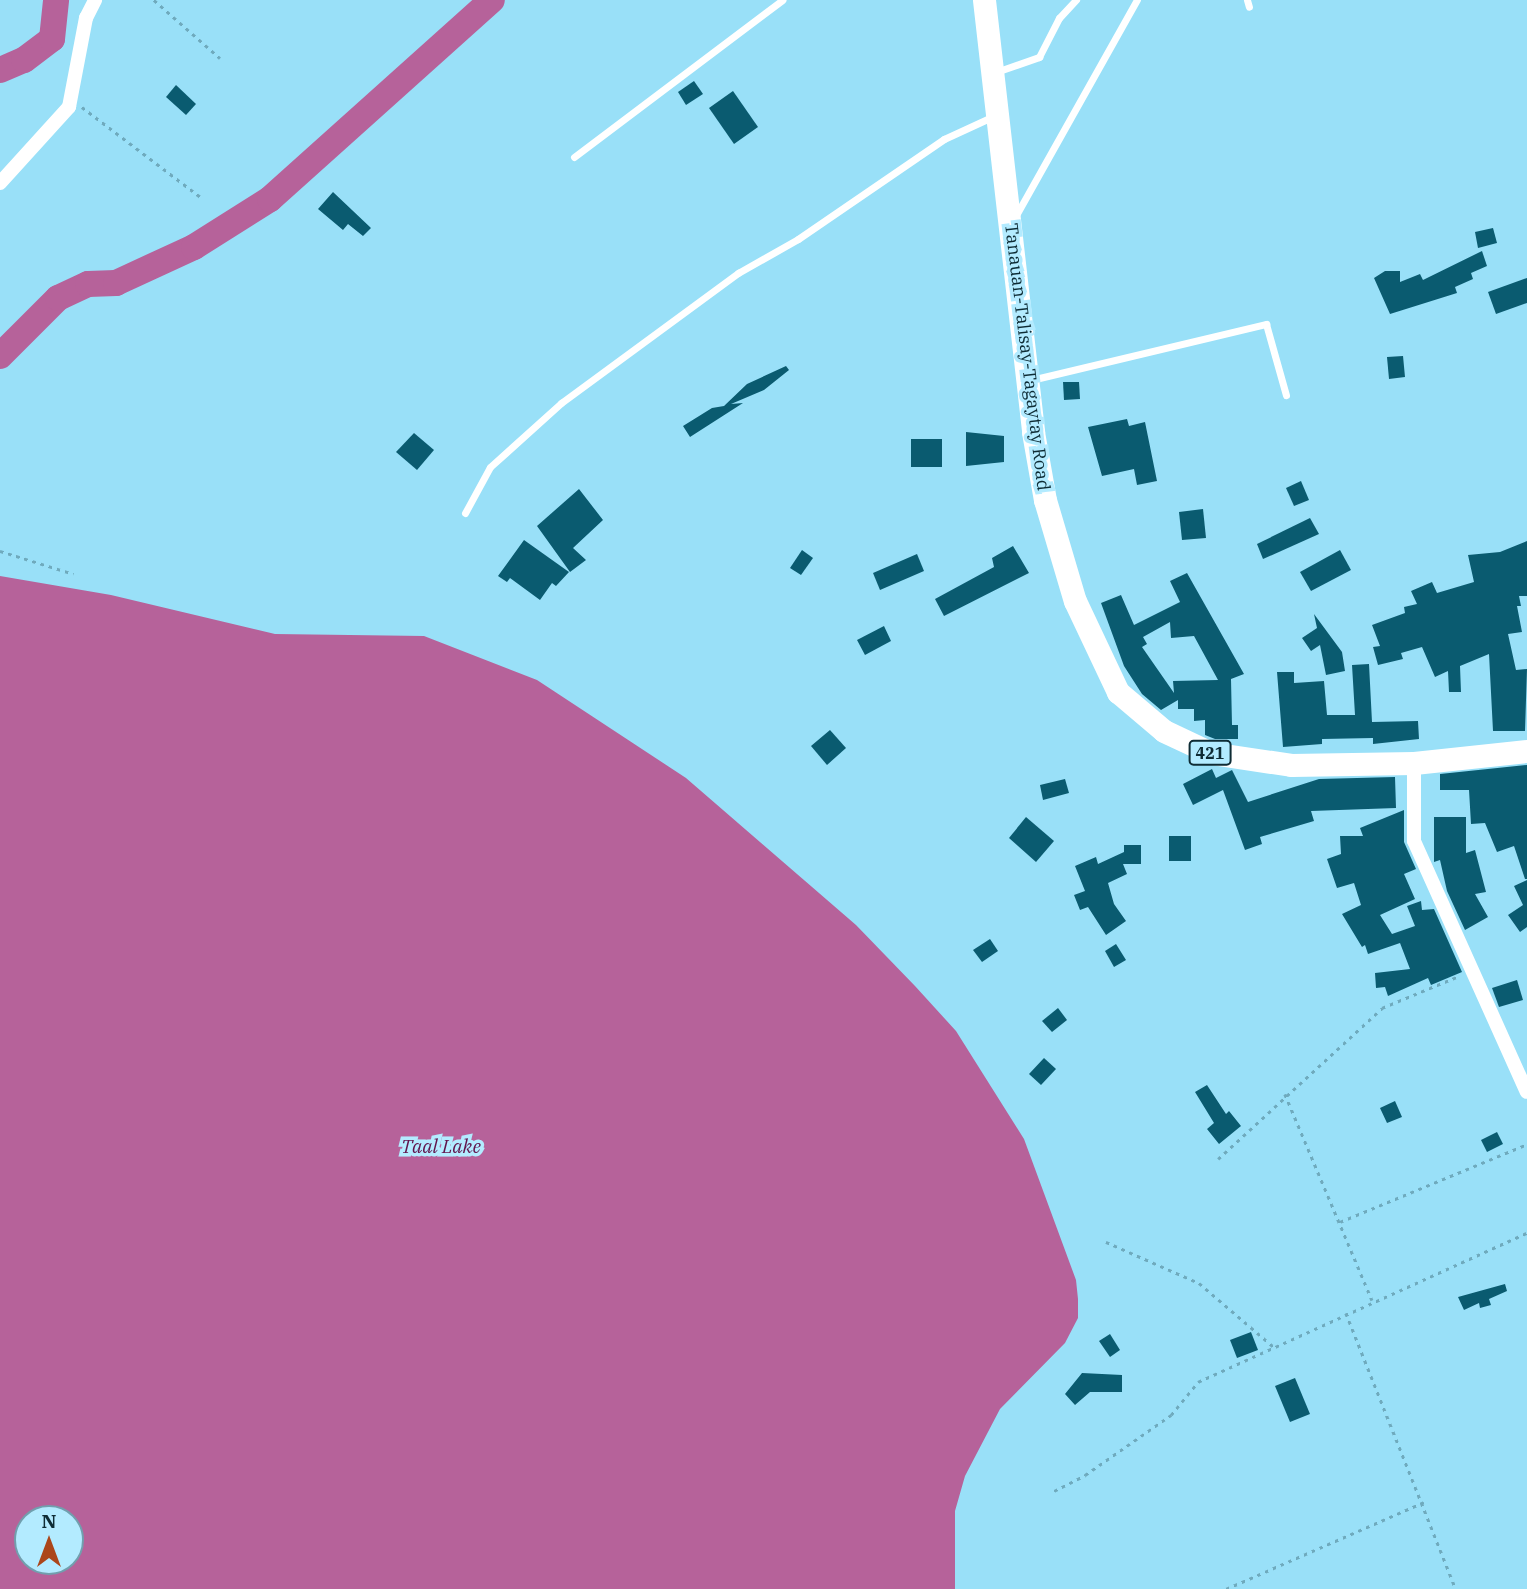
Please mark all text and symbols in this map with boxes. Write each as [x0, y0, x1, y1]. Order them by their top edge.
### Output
street label: Tanauan-Talisay-Tagaytay Road [1000, 222, 1054, 492]
road number: 421 [1187, 740, 1233, 766]
water label: Taal Lake [401, 1136, 481, 1158]
north arrow [14, 1505, 84, 1575]
text: N [41, 1509, 57, 1533]

